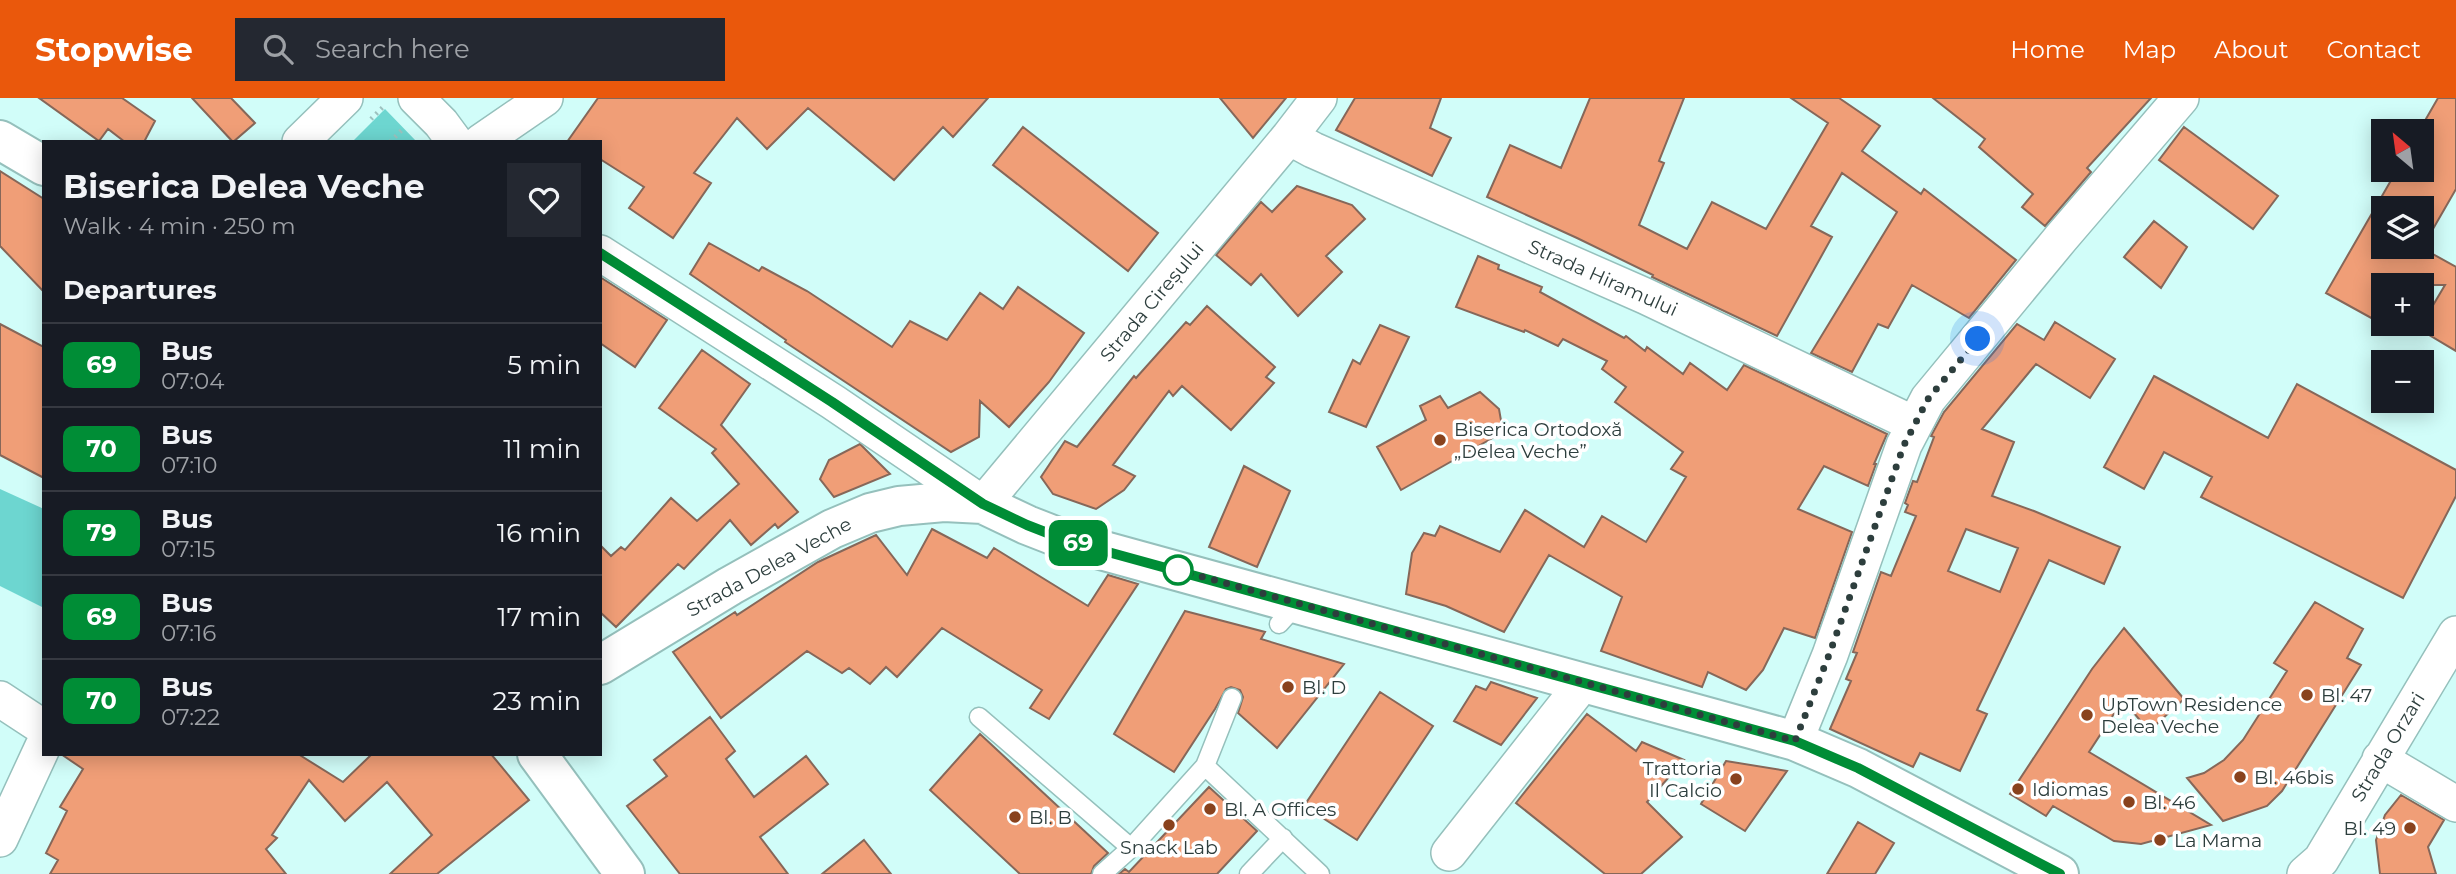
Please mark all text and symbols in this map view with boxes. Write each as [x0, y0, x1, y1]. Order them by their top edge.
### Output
search box [235, 18, 725, 81]
text: Stopwise [35, 29, 193, 69]
icon: search [259, 30, 297, 68]
text: Search here [315, 33, 470, 65]
text: Home [2010, 35, 2085, 64]
text: Map [2123, 35, 2176, 64]
text: About [2214, 35, 2288, 64]
text: Contact [2326, 35, 2421, 64]
north arrow [2371, 119, 2434, 182]
map controls [2371, 119, 2434, 413]
button: heart [507, 163, 581, 237]
text: Biserica Delea Veche [63, 166, 425, 206]
button: layers [2371, 196, 2434, 259]
text: Walk · 4 min · 250 m [63, 212, 296, 240]
street label: Strada Hiramului [1525, 235, 1681, 321]
street label: Strada Cireșului [1095, 238, 1209, 367]
button: + [2371, 273, 2434, 336]
text: Departures [63, 274, 217, 306]
your location [1960, 321, 1995, 356]
text: Bus [161, 335, 213, 367]
text: 5 min [507, 349, 581, 381]
text: 69 [86, 350, 117, 379]
button: − [2371, 350, 2434, 413]
text: 07:04 [161, 367, 224, 395]
place label: Biserica Ortodoxă „Delea Veche” [1454, 418, 1622, 463]
text: Bus [161, 419, 213, 451]
marker: Biserica Ortodoxă „Delea Veche” [1432, 432, 1448, 448]
text: 11 min [503, 433, 581, 465]
text: 70 [86, 434, 117, 463]
text: 07:10 [161, 451, 218, 479]
text: Bus [161, 503, 213, 535]
street label: Strada Delea Veche [683, 512, 855, 622]
text: 16 min [497, 517, 581, 549]
text: 79 [86, 518, 117, 547]
line badge: 69 [1046, 520, 1110, 566]
text: 69 [1063, 528, 1093, 557]
text: 07:15 [161, 535, 215, 563]
unlabelled marker [1163, 555, 1193, 585]
text: Bus [161, 587, 213, 619]
text: 17 min [497, 601, 581, 633]
text: 69 [86, 602, 117, 631]
text: 07:16 [161, 619, 216, 647]
text: Bus [161, 671, 213, 703]
place label: Bl. D [1302, 676, 1346, 699]
marker: Bl. D [1280, 679, 1296, 695]
place label: Bl. 47 [2321, 684, 2372, 707]
text: 23 min [493, 685, 581, 717]
text: 70 [86, 686, 117, 715]
marker: Bl. 47 [2299, 687, 2315, 703]
street label: Strada Orzari [2346, 688, 2430, 806]
place label: UpTown Residence Delea Veche [2101, 693, 2282, 738]
text: 07:22 [161, 703, 220, 731]
marker: UpTown Residence Delea Veche [2079, 707, 2095, 723]
place label: Trattoria Il Calcio [1643, 757, 1722, 802]
place label: Bl. 46bis [2254, 766, 2334, 789]
marker: Bl. 46bis [2232, 769, 2248, 785]
marker: Trattoria Il Calcio [1728, 771, 1744, 787]
place label: Idiomas [2032, 778, 2108, 801]
marker: Idiomas [2010, 781, 2026, 797]
place label: Bl. 46 [2143, 791, 2196, 814]
marker: Bl. 46 [2121, 794, 2137, 810]
place label: Bl. A Offices [1224, 798, 1336, 821]
marker: Bl. A Offices [1202, 801, 1218, 817]
place label: Bl. B [1029, 806, 1072, 829]
marker: Bl. B [1007, 809, 1023, 825]
marker: Snack Lab [1161, 817, 1177, 833]
place label: Bl. 49 [2344, 817, 2396, 840]
marker: Bl. 49 [2402, 820, 2418, 836]
place label: La Mama [2174, 829, 2262, 852]
marker: La Mama [2152, 832, 2168, 848]
place label: Snack Lab [1120, 836, 1218, 859]

